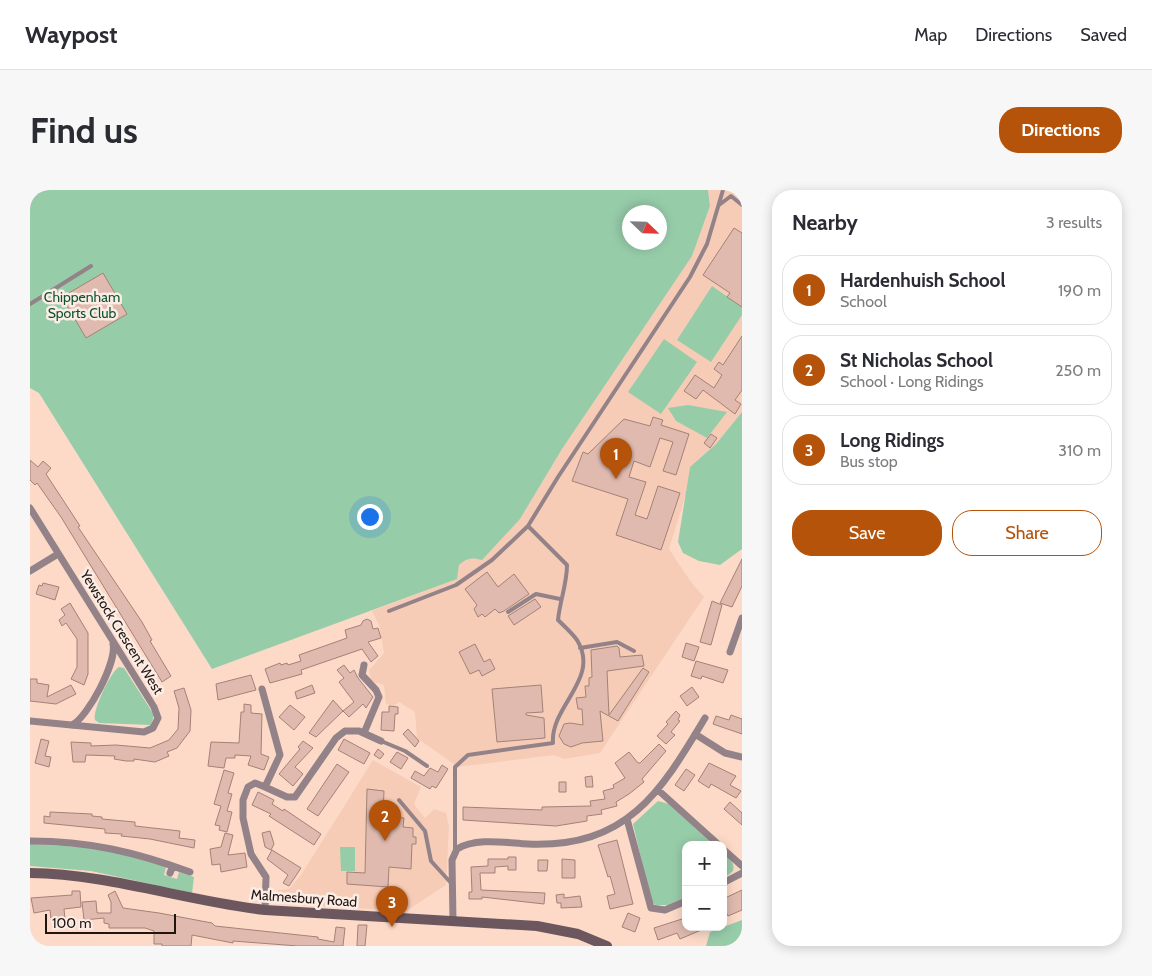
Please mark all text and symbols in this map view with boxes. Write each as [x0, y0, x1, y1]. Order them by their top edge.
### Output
text: Waypost [25, 20, 117, 49]
text: Map [914, 24, 947, 46]
text: Directions [975, 24, 1052, 46]
text: Saved [1080, 24, 1127, 46]
button: Directions [999, 107, 1122, 153]
text: Find us [30, 109, 138, 152]
north arrow [622, 205, 667, 250]
text: Nearby [792, 210, 858, 235]
text: 3 results [1046, 213, 1102, 232]
text: Hardenhuish School [840, 269, 1005, 292]
text: 1 [806, 281, 812, 300]
text: 190 m [1058, 281, 1101, 300]
park label: Chippenham Sports Club [44, 288, 120, 322]
text: School [840, 292, 887, 311]
text: St Nicholas School [840, 349, 993, 372]
text: 2 [805, 361, 813, 380]
text: 250 m [1055, 361, 1101, 380]
text: School · Long Ridings [840, 372, 984, 391]
text: Long Ridings [840, 429, 944, 452]
pin: 1 [600, 438, 632, 479]
text: 3 [805, 441, 813, 460]
text: 310 m [1058, 441, 1101, 460]
text: Bus stop [840, 452, 898, 471]
your location [357, 504, 383, 530]
button: Save [792, 510, 942, 556]
button: Share [952, 510, 1102, 556]
street label: Yewstock Crescent West [76, 566, 168, 698]
pin: 2 [369, 800, 401, 841]
map controls [682, 841, 727, 931]
button: + [682, 841, 727, 886]
street label: Malmesbury Road [250, 885, 358, 911]
pin: 3 [376, 886, 408, 927]
button: − [682, 886, 727, 931]
scale bar [45, 911, 176, 934]
text: 100 m [52, 914, 92, 932]

